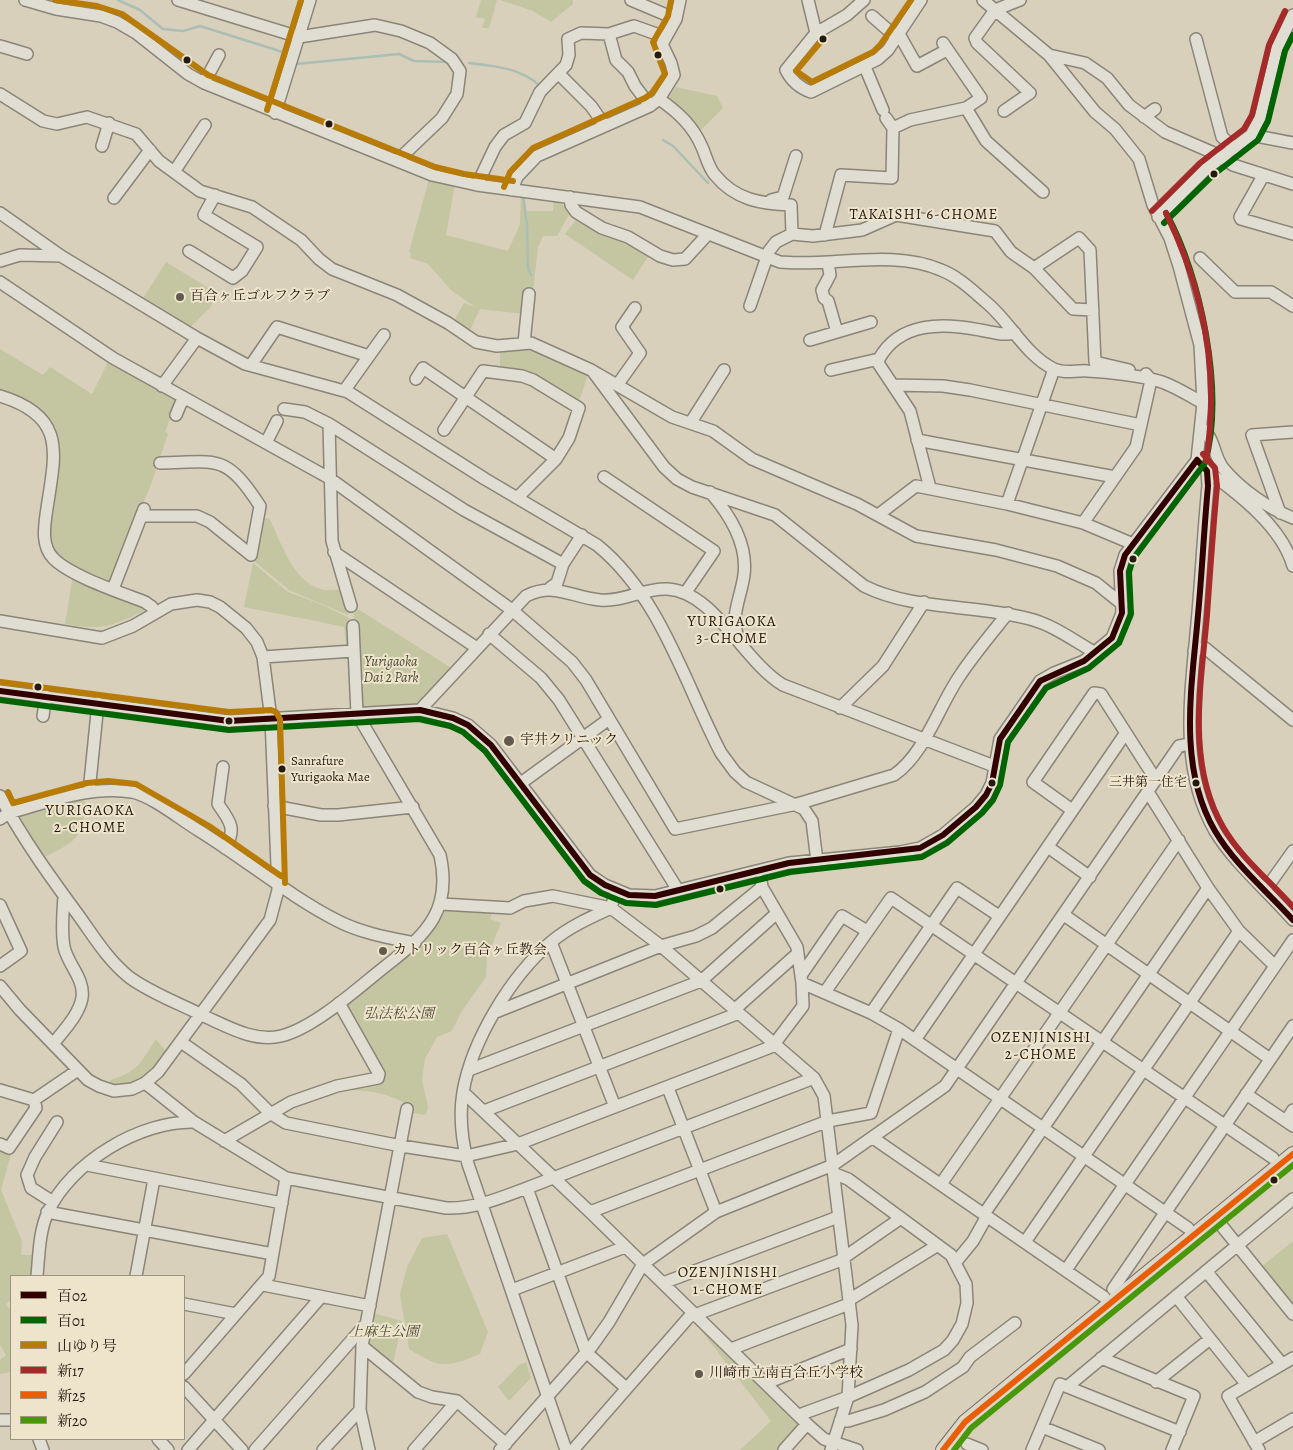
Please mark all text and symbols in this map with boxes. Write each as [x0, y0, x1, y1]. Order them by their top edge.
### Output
unlabelled marker [818, 34, 828, 44]
unlabelled marker [653, 50, 663, 60]
unlabelled marker [182, 55, 192, 65]
unlabelled marker [324, 119, 334, 129]
unlabelled marker [1209, 169, 1219, 179]
district label: TAKAISHI 6-CHOME [848, 206, 1000, 224]
place label: 百合ヶ丘ゴルフクラブ [190, 289, 330, 305]
marker: 百合ヶ丘ゴルフクラブ [174, 291, 186, 303]
unlabelled marker [1128, 554, 1138, 564]
district label: YURIGAOKA 3-CHOME [686, 613, 778, 648]
park label: Yurigaoka Dai 2 Park [363, 655, 419, 688]
unlabelled marker [33, 682, 43, 692]
unlabelled marker [224, 716, 234, 726]
place label: 宇井クリニック [520, 733, 618, 749]
marker: 宇井クリニック [502, 734, 516, 748]
place label: Sanrafure Yurigaoka Mae [291, 754, 370, 785]
marker: Sanrafure Yurigaoka Mae [277, 764, 287, 774]
place label: 三井第一住宅 [1109, 775, 1187, 791]
unlabelled marker [987, 778, 997, 788]
marker: 三井第一住宅 [1191, 778, 1201, 788]
district label: YURIGAOKA 2-CHOME [44, 802, 136, 837]
unlabelled marker [715, 884, 725, 894]
place label: カトリック百合ヶ丘教会 [393, 943, 547, 959]
marker: カトリック百合ヶ丘教会 [377, 945, 389, 957]
park label: 弘法松公園 [364, 1007, 434, 1023]
district label: OZENJINISHI 2-CHOME [989, 1029, 1093, 1064]
unlabelled marker [1269, 1175, 1279, 1185]
district label: OZENJINISHI 1-CHOME [676, 1264, 780, 1299]
legend [10, 1275, 185, 1440]
text: 百02 [57, 1286, 87, 1306]
text: 百01 [57, 1311, 85, 1331]
park label: 上麻生公園 [349, 1325, 419, 1341]
text: 山ゆり号 [57, 1336, 117, 1356]
text: 新17 [57, 1361, 83, 1381]
place label: 川崎市立南百合丘小学校 [709, 1366, 863, 1382]
marker: 川崎市立南百合丘小学校 [693, 1368, 705, 1380]
text: 新25 [57, 1386, 86, 1406]
text: 新20 [57, 1411, 87, 1431]

